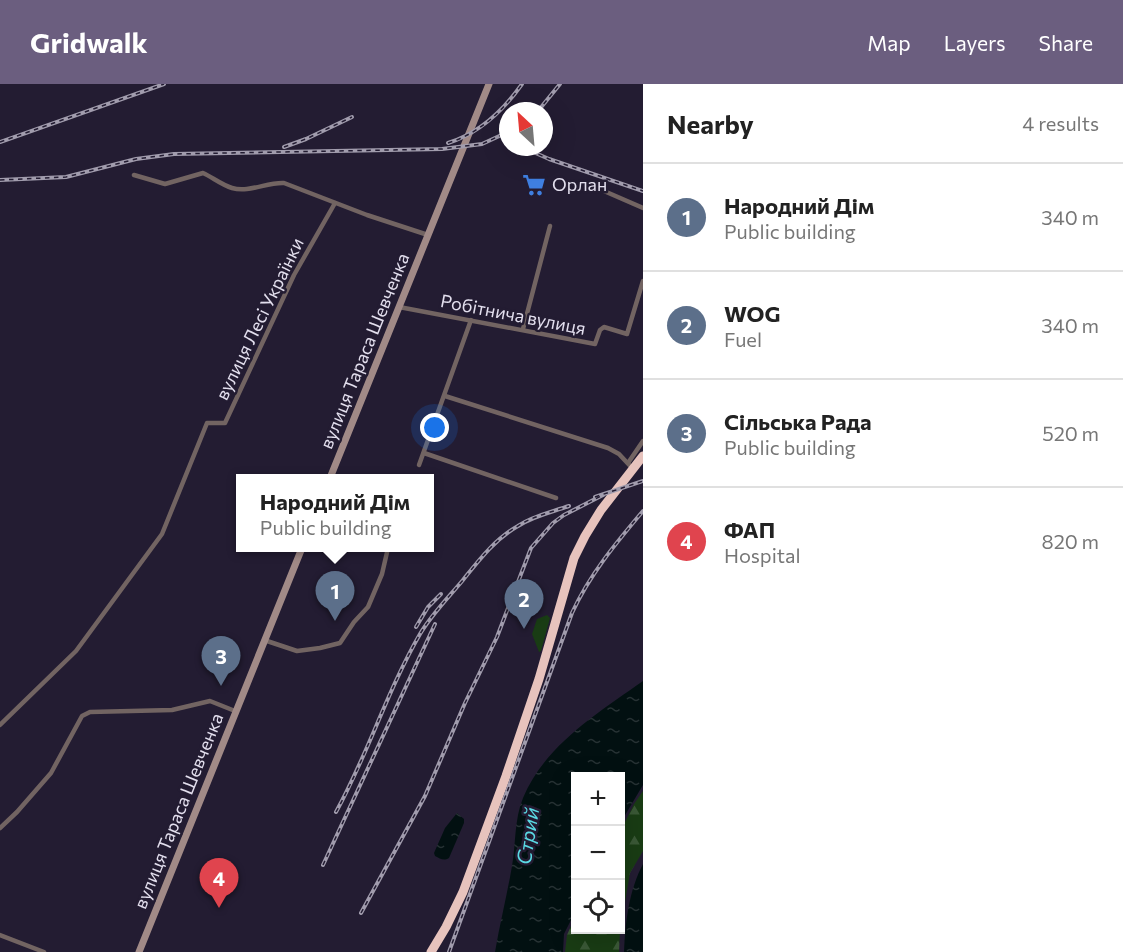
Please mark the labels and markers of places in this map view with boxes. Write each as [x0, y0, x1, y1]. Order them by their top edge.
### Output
supermarket icon: Орлан [521, 172, 547, 198]
place label: Орлан [552, 173, 607, 195]
pin: 1 [316, 572, 354, 621]
pin: 2 [504, 580, 544, 629]
pin: 3 [202, 636, 240, 686]
pin: 4 [200, 858, 238, 908]

